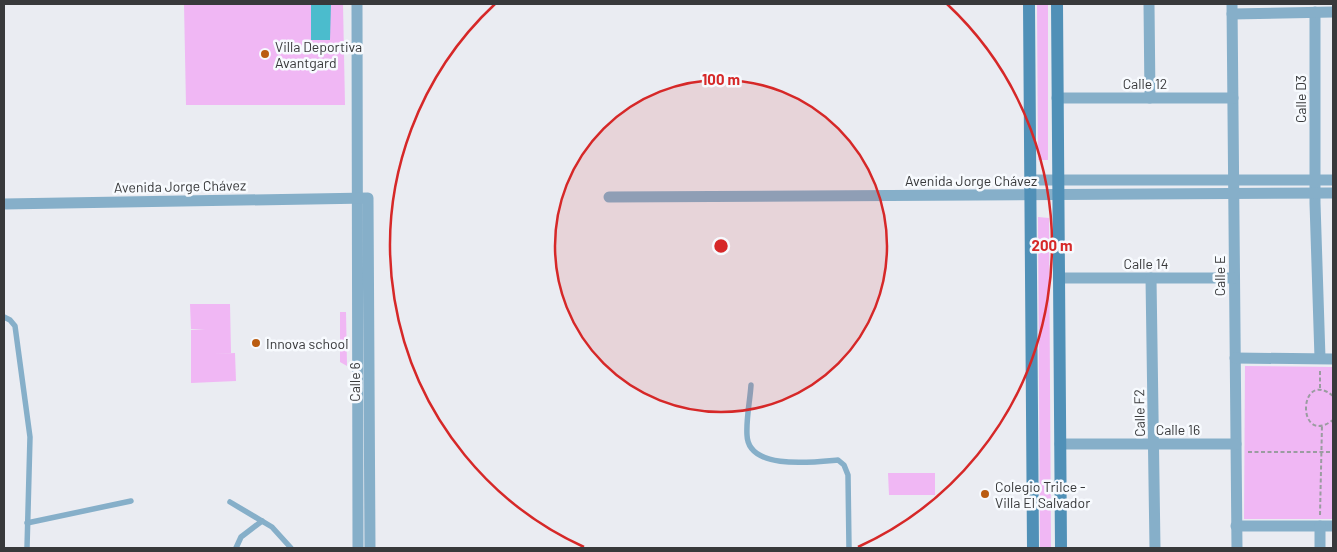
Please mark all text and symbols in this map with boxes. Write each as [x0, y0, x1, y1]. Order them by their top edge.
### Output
place label: Villa Deportiva Avantgard [275, 38, 362, 71]
marker: Villa Deportiva Avantgard [259, 48, 271, 60]
text: 100 m [702, 70, 740, 88]
street label: Calle 12 [1123, 75, 1167, 92]
street label: Calle D3 [1292, 75, 1309, 123]
street label: Avenida Jorge Chávez [905, 172, 1037, 189]
street label: Avenida Jorge Chávez [114, 176, 246, 196]
text: 200 m [1031, 236, 1073, 254]
centre of rings [712, 237, 730, 255]
street label: Calle 14 [1124, 255, 1168, 272]
street label: Calle E [1211, 256, 1228, 296]
place label: Innova school [266, 335, 348, 352]
marker: Innova school [250, 337, 262, 349]
street label: Calle 6 [346, 362, 363, 402]
street label: Calle F2 [1130, 389, 1148, 437]
street label: Calle 16 [1156, 421, 1200, 438]
place label: Colegio Trilce - Villa El Salvador [995, 478, 1090, 511]
marker: Colegio Trilce - Villa El Salvador [979, 488, 991, 500]

